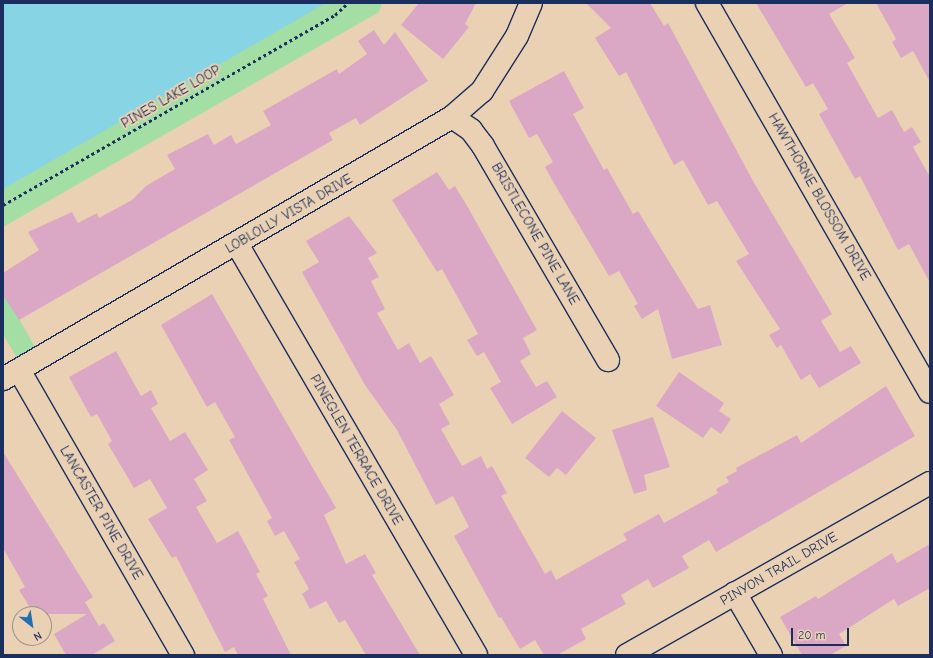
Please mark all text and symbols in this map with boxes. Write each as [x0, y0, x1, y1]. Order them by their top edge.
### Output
street label: PINES LAKE LOOP [118, 62, 224, 132]
street label: HAWTHORNE BLOSSOM DRIVE [764, 110, 874, 284]
street label: BRISTLECONE PINE LANE [487, 160, 583, 308]
street label: LOBLOLLY VISTA DRIVE [222, 171, 356, 257]
street label: PINEGLEN TERRACE DRIVE [306, 372, 406, 528]
street label: LANCASTER PINE DRIVE [56, 443, 146, 583]
street label: PINYON TRAIL DRIVE [717, 529, 841, 609]
north arrow [12, 606, 52, 646]
scale bar [793, 620, 851, 646]
text: 20 m [798, 628, 826, 642]
text: N [31, 629, 44, 643]

